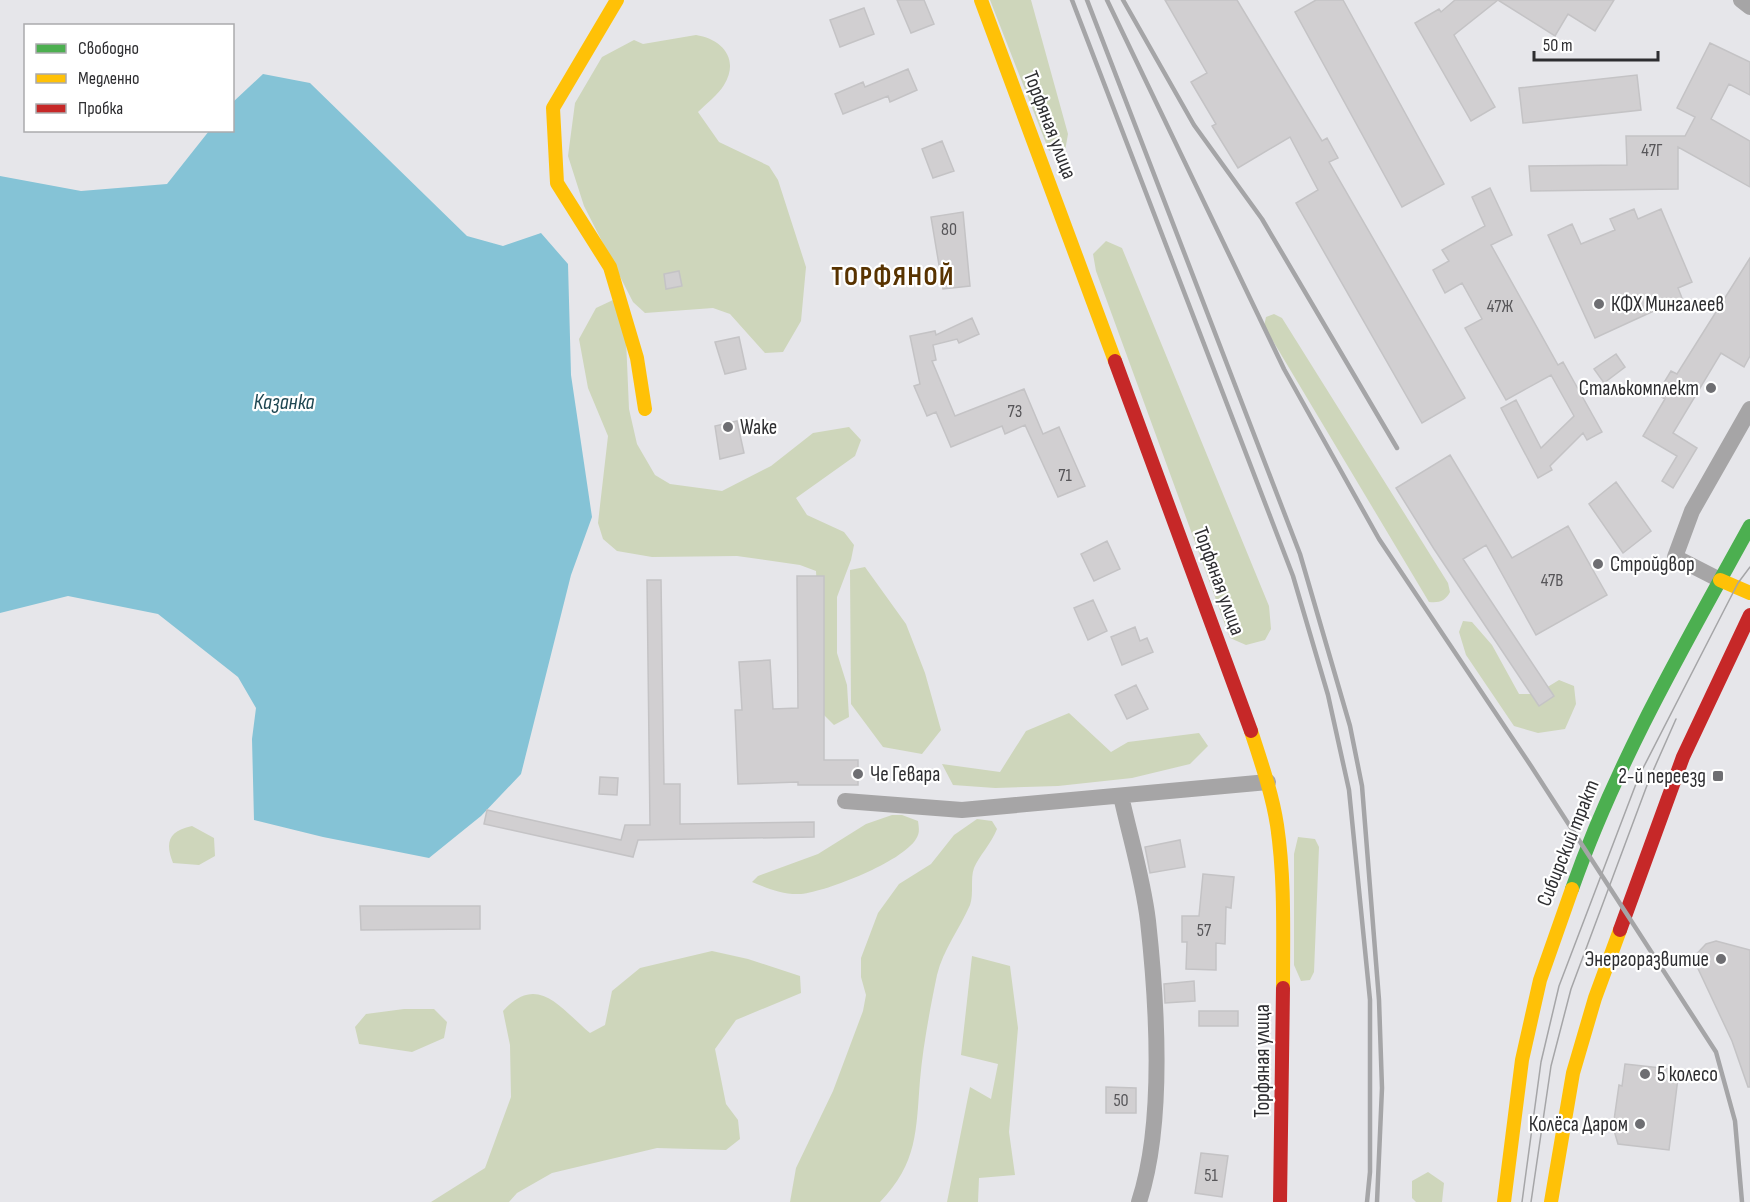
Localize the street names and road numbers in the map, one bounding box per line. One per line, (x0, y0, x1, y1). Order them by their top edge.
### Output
street label: Торфяная улица (1018, 68, 1082, 182)
street label: Торфяная улица (1188, 523, 1250, 639)
street label: Сибирский тракт (1531, 776, 1605, 910)
street label: Торфяная улица (1250, 1004, 1275, 1118)

